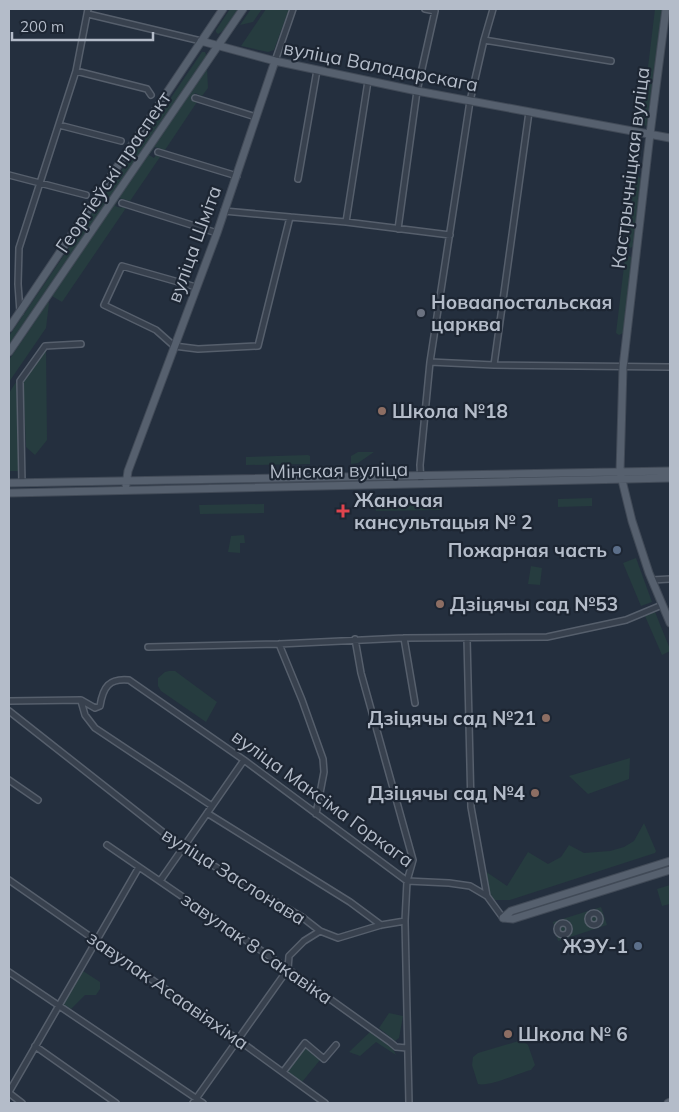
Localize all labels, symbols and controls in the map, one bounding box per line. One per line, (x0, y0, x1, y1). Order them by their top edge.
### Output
scale bar (12, 10, 154, 42)
text: 200 m (20, 17, 64, 36)
street label: вуліца Валадарскага (282, 35, 480, 97)
street label: Кастрычніцкая вуліца (606, 66, 654, 270)
street label: Георгіеўскі праспект (50, 86, 176, 257)
street label: вуліца Шміта (162, 182, 226, 306)
place label: Новаапостальская царква (431, 290, 612, 336)
marker: Новаапостальская царква (415, 307, 427, 319)
place label: Школа №18 (392, 399, 508, 423)
marker: Школа №18 (376, 405, 388, 417)
street label: Мінская вуліца (270, 457, 408, 483)
place label: Жаночая кансультацыя № 2 (354, 488, 532, 534)
marker: Жаночая кансультацыя № 2 (336, 504, 350, 518)
place label: Пожарная часть (448, 538, 607, 562)
marker: Пожарная часть (611, 544, 623, 556)
place label: Дзіцячы сад №53 (450, 592, 618, 616)
marker: Дзіцячы сад №53 (434, 598, 446, 610)
place label: Дзіцячы сад №21 (368, 706, 536, 730)
marker: Дзіцячы сад №21 (540, 712, 552, 724)
street label: вуліца Максіма Горкага (227, 724, 419, 872)
place label: Дзіцячы сад №4 (368, 781, 526, 805)
marker: Дзіцячы сад №4 (529, 787, 541, 799)
street label: вуліца Заслонава (158, 822, 310, 930)
street label: завулак 8 Сакавіка (177, 887, 337, 1009)
street label: завулак Асаавіяхіма (83, 925, 253, 1055)
place label: ЖЭУ-1 (563, 934, 628, 958)
marker: ЖЭУ-1 (632, 940, 644, 952)
place label: Школа № 6 (518, 1022, 628, 1046)
marker: Школа № 6 (502, 1028, 514, 1040)

